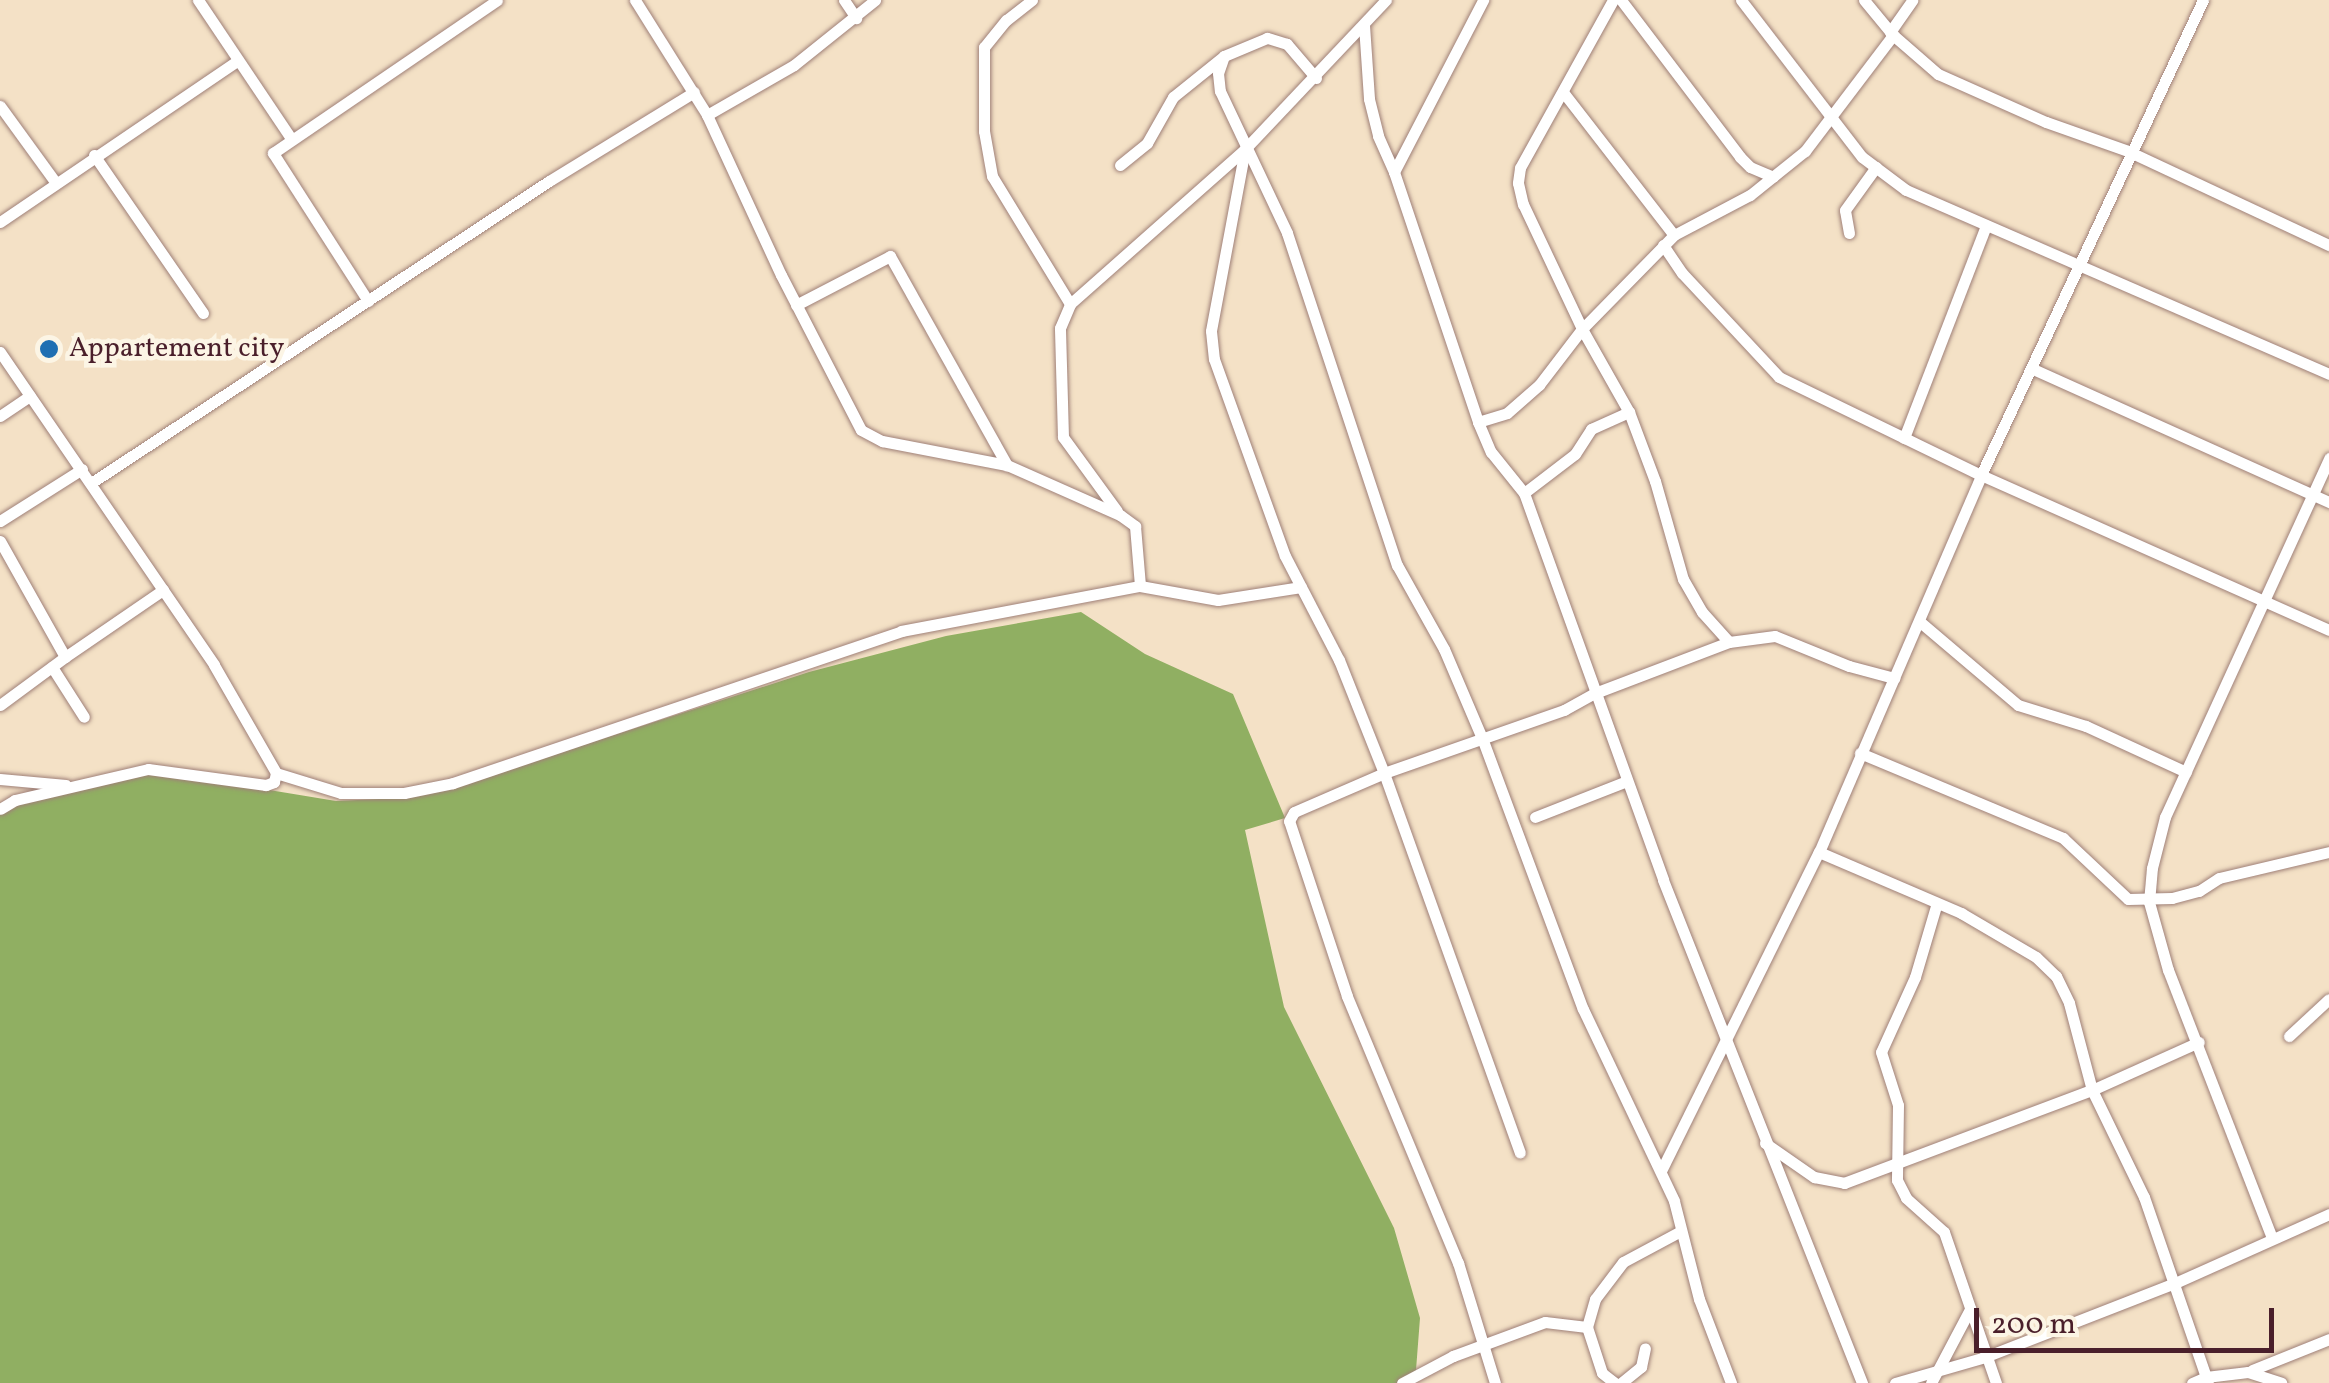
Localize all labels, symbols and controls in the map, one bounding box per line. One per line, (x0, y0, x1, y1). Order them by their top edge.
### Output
place label: Appartement city (69, 332, 284, 366)
marker: Appartement city (38, 338, 60, 360)
scale bar (1979, 1288, 2279, 1350)
text: 200 m (1991, 1304, 2076, 1346)

